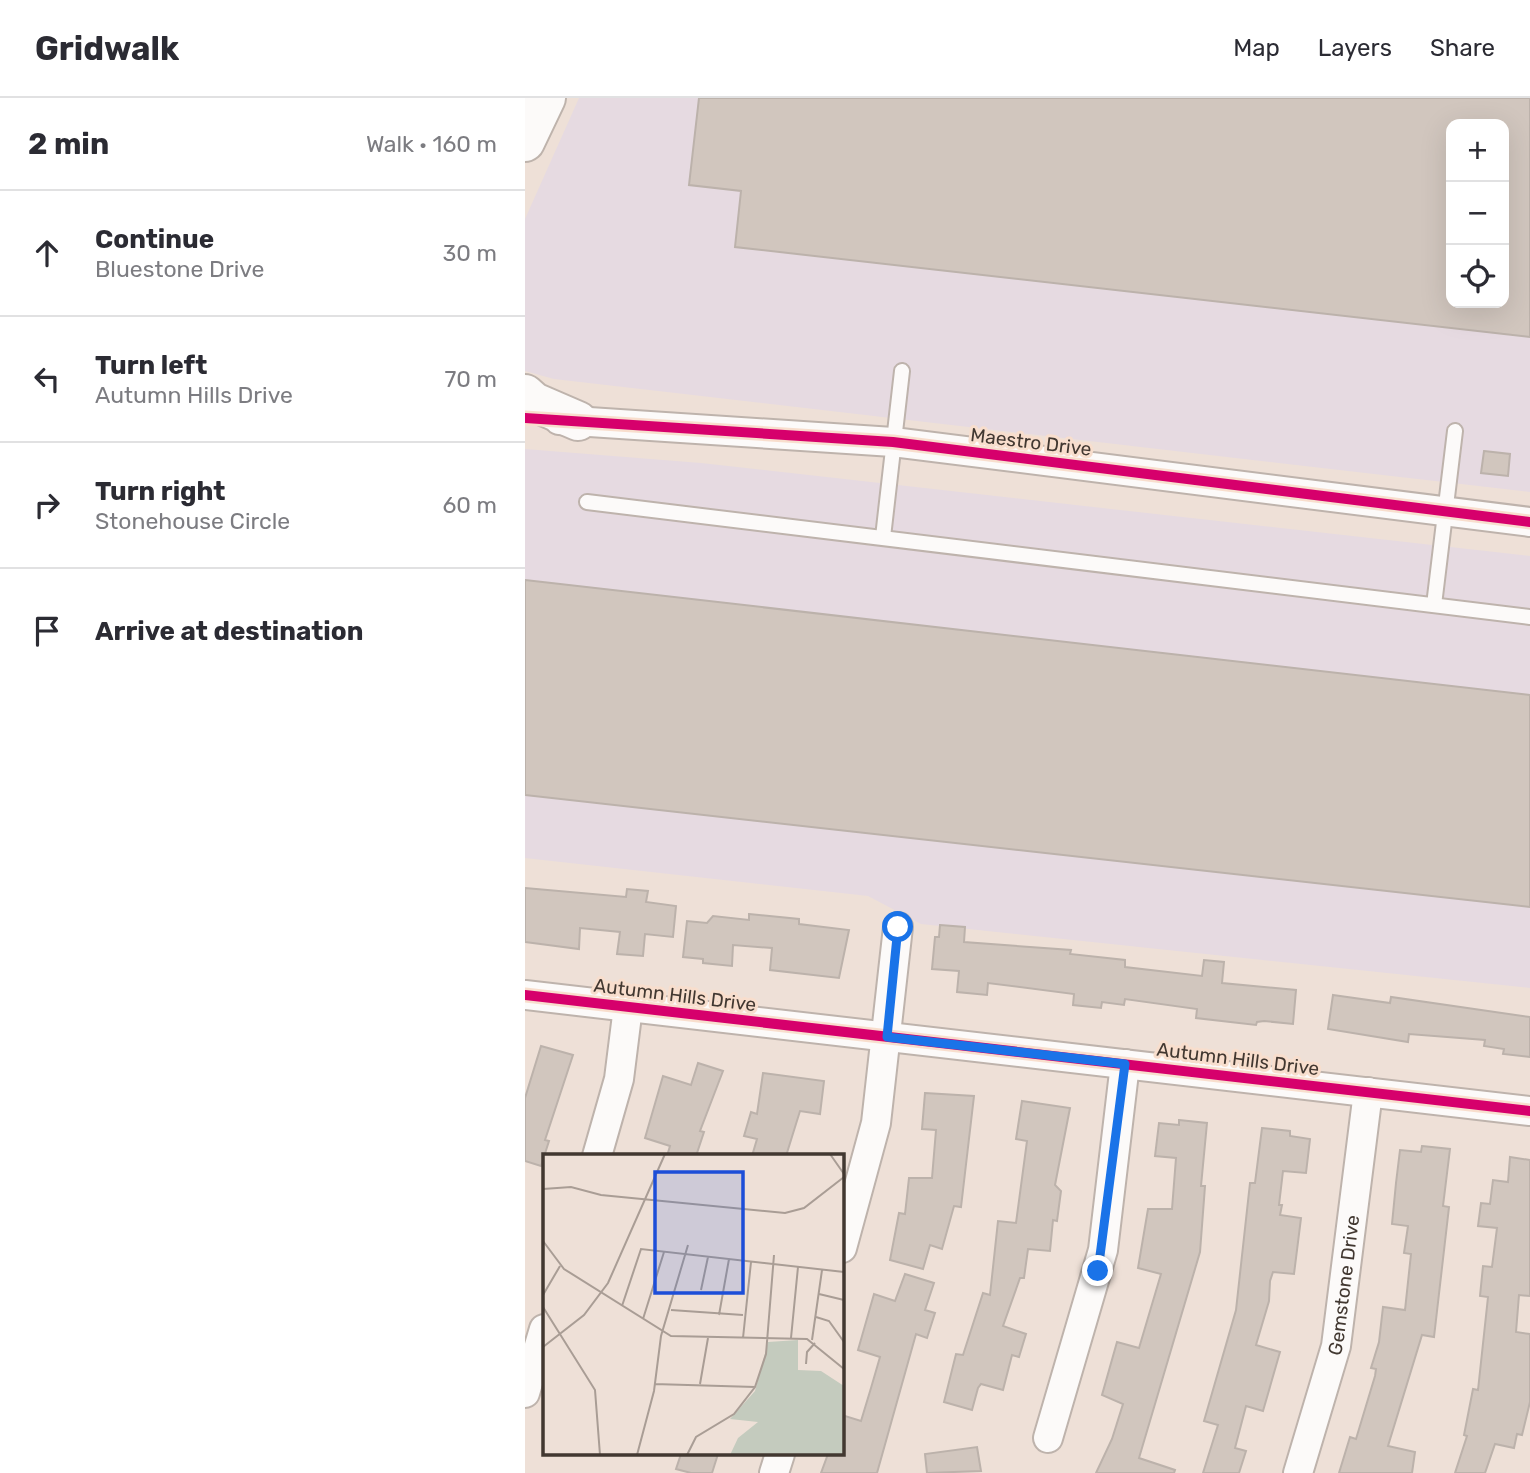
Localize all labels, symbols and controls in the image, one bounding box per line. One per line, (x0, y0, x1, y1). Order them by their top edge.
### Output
text: Gridwalk (35, 29, 179, 68)
text: Map (1233, 34, 1280, 62)
text: Layers (1318, 34, 1392, 62)
text: Share (1430, 34, 1495, 62)
map controls (1446, 119, 1509, 308)
button: + (1446, 119, 1509, 182)
text: 2 min (28, 126, 109, 162)
text: Walk · 160 m (366, 130, 497, 158)
button: − (1446, 182, 1509, 245)
text: Continue (95, 224, 214, 255)
icon: ahead (28, 234, 66, 272)
text: 30 m (442, 239, 497, 267)
button: locate (1446, 245, 1509, 308)
text: Bluestone Drive (95, 255, 264, 283)
text: Turn left (95, 350, 207, 381)
icon: left (28, 360, 66, 398)
text: 70 m (445, 365, 497, 393)
text: Autumn Hills Drive (95, 381, 293, 409)
street label: Maestro Drive (969, 423, 1093, 461)
text: Turn right (95, 476, 225, 507)
icon: right (28, 486, 66, 524)
text: 60 m (442, 491, 497, 519)
text: Stonehouse Circle (95, 507, 290, 535)
icon: arrive (28, 612, 66, 650)
text: Arrive at destination (95, 616, 363, 647)
route start (882, 911, 913, 942)
street label: Autumn Hills Drive (592, 974, 758, 1016)
street label: Autumn Hills Drive (1155, 1038, 1321, 1080)
inset map (543, 1154, 843, 1456)
street label: Gemstone Drive (1322, 1214, 1364, 1358)
route end (1082, 1255, 1113, 1286)

